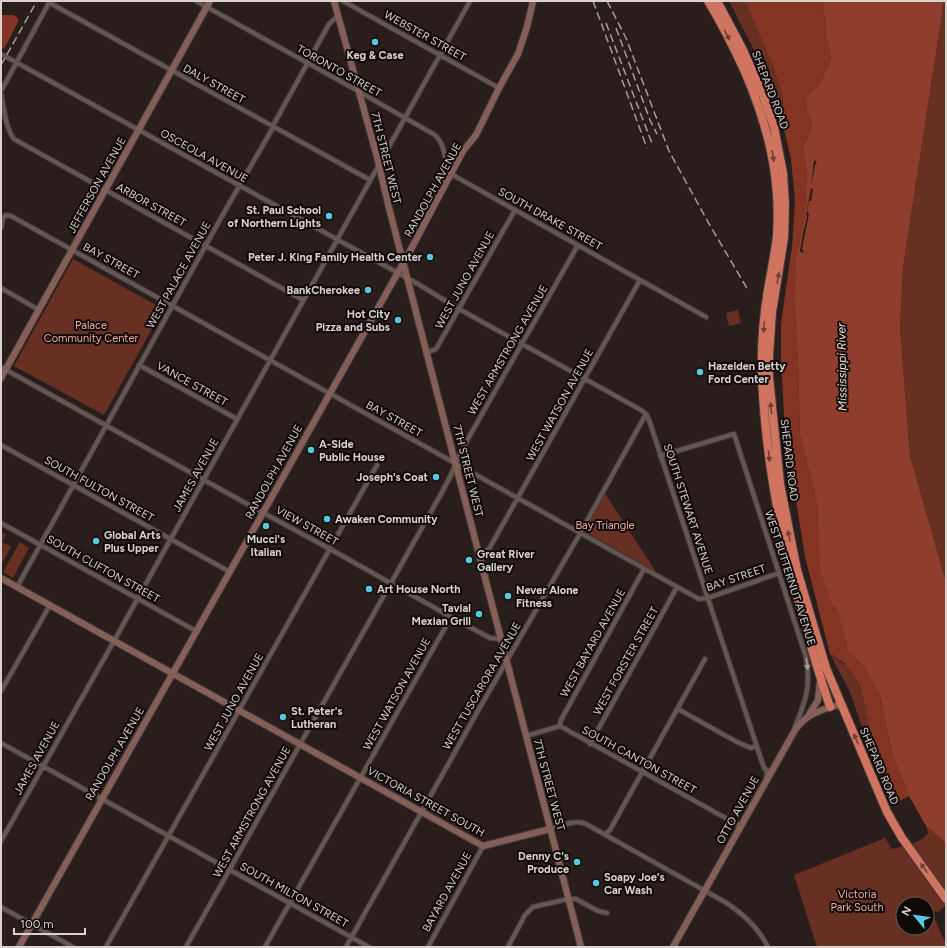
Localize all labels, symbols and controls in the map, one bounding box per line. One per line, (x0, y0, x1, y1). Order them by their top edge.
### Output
street label: WEBSTER STREET (382, 8, 468, 64)
one-way arrow (724, 29, 730, 41)
marker: Keg & Case (370, 37, 380, 47)
street label: TORONTO STREET (294, 42, 384, 100)
place label: Keg & Case (346, 49, 404, 62)
street label: SHEPARD ROAD (749, 49, 791, 131)
street label: DALY STREET (181, 62, 247, 106)
street label: 7TH STREET WEST (368, 111, 404, 205)
street label: OSCEOLA AVENUE (158, 127, 250, 185)
street label: JEFFERSON AVENUE (65, 135, 129, 235)
street label: RANDOLPH AVENUE (402, 141, 464, 239)
one-way arrow (770, 150, 776, 162)
street label: ARBOR STREET (114, 180, 188, 230)
street label: SOUTH DRAKE STREET (496, 185, 604, 253)
place label: St. Paul School of Northern Lights (228, 204, 321, 230)
marker: St. Paul School of Northern Lights (324, 211, 334, 221)
street label: WEST PALACE AVENUE (144, 219, 214, 331)
street label: WEST JUNO AVENUE (433, 229, 497, 331)
street label: BAY STREET (81, 240, 141, 282)
place label: Peter J. King Family Health Center (248, 251, 423, 264)
marker: Peter J. King Family Health Center (425, 252, 435, 262)
one-way arrow (775, 272, 781, 284)
street label: WEST ARMSTRONG AVENUE (465, 283, 551, 417)
place label: BankCherokee (287, 284, 360, 297)
marker: BankCherokee (363, 285, 373, 295)
place label: Hot City Pizza and Subs (316, 308, 391, 334)
marker: Hot City Pizza and Subs (393, 315, 403, 325)
park label: Palace Community Center (44, 319, 139, 345)
one-way arrow (760, 321, 767, 333)
water label: Mississippi River (834, 322, 850, 411)
street label: WEST WATSON AVENUE (524, 346, 596, 464)
street label: VANCE STREET (154, 359, 230, 409)
place label: Hazelden Betty Ford Center (708, 360, 786, 386)
marker: Hazelden Betty Ford Center (695, 367, 705, 377)
street label: BAY STREET (364, 398, 424, 440)
one-way arrow (768, 402, 775, 414)
street label: SHEPARD ROAD (777, 418, 801, 502)
street label: RANDOLPH AVENUE (243, 423, 305, 521)
street label: 7TH STREET WEST (450, 424, 486, 518)
street label: JAMES AVENUE (170, 436, 222, 514)
place label: A-Side Public House (319, 438, 385, 464)
street label: SOUTH STEWART AVENUE (661, 442, 715, 576)
marker: A-Side Public House (306, 445, 316, 455)
one-way arrow (766, 450, 772, 462)
street label: SOUTH FULTON STREET (42, 453, 156, 525)
place label: Joseph's Coat (356, 471, 429, 484)
marker: Joseph's Coat (431, 472, 441, 482)
street label: VIEW STREET (274, 504, 340, 548)
street label: WEST BUTTERNUT AVENUE (762, 509, 818, 647)
place label: Awaken Community (335, 513, 438, 526)
marker: Awaken Community (322, 514, 332, 524)
park label: Bay Triangle (575, 519, 635, 532)
marker: Mucci's Italian (261, 521, 271, 531)
place label: Global Arts Plus Upper (104, 529, 161, 555)
one-way arrow (786, 530, 792, 543)
street label: SOUTH CLIFTON STREET (44, 532, 162, 606)
place label: Mucci's Italian (247, 533, 285, 559)
marker: Global Arts Plus Upper (91, 536, 101, 546)
place label: Great River Gallery (477, 548, 535, 574)
marker: Great River Gallery (464, 555, 474, 565)
street label: BAY STREET (704, 562, 768, 594)
place label: Art House North (377, 583, 461, 596)
marker: Art House North (364, 584, 374, 594)
place label: Never Alone Fitness (516, 584, 578, 610)
street label: WEST BAYARD AVENUE (558, 587, 628, 699)
marker: Never Alone Fitness (503, 591, 513, 601)
place label: Tavial Mexian Grill (412, 602, 471, 628)
street label: WEST FORSTER STREET (591, 605, 661, 717)
marker: Tavial Mexian Grill (474, 609, 484, 619)
street label: WEST TUSCARORA AVENUE (440, 620, 524, 752)
street label: WEST WATSON AVENUE (361, 635, 433, 753)
street label: WEST JUNO AVENUE (202, 651, 266, 753)
one-way arrow (804, 658, 810, 670)
street label: RANDOLPH AVENUE (83, 705, 147, 803)
place label: St. Peter's Lutheran (291, 705, 342, 731)
marker: St. Peter's Lutheran (278, 712, 288, 722)
street label: JAMES AVENUE (11, 719, 63, 797)
street label: SOUTH CANTON STREET (580, 723, 698, 797)
street label: SHEPARD ROAD (857, 725, 901, 807)
one-way arrow (853, 734, 859, 745)
street label: 7TH STREET WEST (531, 738, 567, 832)
street label: WEST ARMSTRONG AVENUE (210, 744, 294, 880)
street label: VICTORIA STREET SOUTH (365, 764, 487, 840)
street label: OTTO AVENUE (714, 774, 762, 846)
street label: BAYARD AVENUE (420, 850, 474, 934)
place label: Denny C's Produce (518, 850, 569, 876)
marker: Denny C's Produce (572, 857, 582, 867)
street label: SOUTH MILTON STREET (238, 860, 350, 930)
one-way arrow (920, 863, 928, 874)
place label: Soapy Joe's Car Wash (604, 871, 665, 897)
marker: Soapy Joe's Car Wash (591, 878, 601, 888)
park label: Victoria Park South (830, 888, 884, 914)
north arrow (895, 896, 935, 936)
text: N (899, 905, 914, 918)
scale bar (14, 910, 85, 936)
text: 100 m (20, 917, 54, 931)

